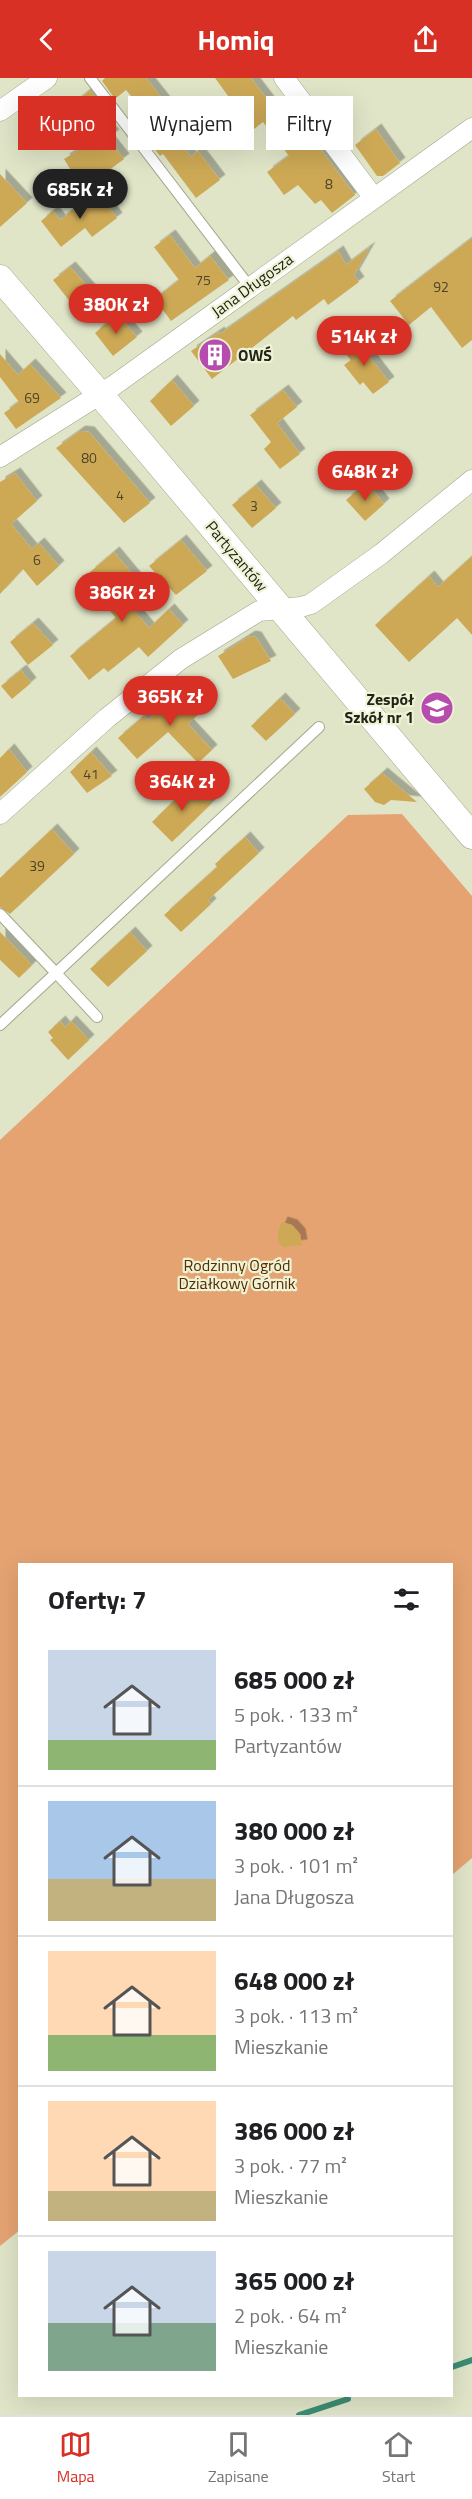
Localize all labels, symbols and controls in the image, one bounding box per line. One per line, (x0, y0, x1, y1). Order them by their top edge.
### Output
text: Homiq (198, 19, 274, 60)
icon: back (30, 23, 63, 56)
icon: share (409, 23, 442, 56)
chip: Kupno (18, 96, 116, 150)
chip: Wynajem (128, 96, 254, 150)
chip: Filtry (266, 96, 353, 150)
pin: 685K zł (25, 169, 135, 220)
text: 685K zł (47, 173, 113, 204)
house number: 8 (325, 173, 333, 194)
street label: Jana Długosza (206, 247, 298, 323)
house number: 75 (195, 269, 211, 290)
house number: 92 (433, 276, 449, 297)
pin: 380K zł (61, 284, 171, 335)
text: 380K zł (83, 288, 149, 319)
pin: 514K zł (309, 316, 419, 367)
text: 514K zł (331, 320, 397, 351)
building icon: OWŚ (197, 337, 233, 373)
place label: OWŚ (238, 343, 272, 367)
house number: 69 (24, 387, 40, 408)
house number: 80 (81, 447, 97, 468)
pin: 648K zł (310, 451, 420, 502)
text: 648K zł (332, 455, 398, 486)
house number: 4 (116, 484, 124, 505)
house number: 3 (250, 495, 258, 516)
street label: Partyzantów (200, 515, 274, 597)
house number: 6 (33, 549, 41, 570)
pin: 386K zł (67, 572, 177, 623)
text: 386K zł (89, 576, 155, 607)
pin: 365K zł (115, 676, 225, 727)
text: 365K zł (137, 680, 203, 711)
place label: Zespół Szkół nr 1 (345, 687, 415, 729)
school or university icon: Zespół Szkół nr 1 (419, 690, 455, 726)
pin: 364K zł (127, 761, 237, 812)
house number: 41 (83, 763, 99, 784)
text: 364K zł (149, 765, 215, 796)
house number: 39 (29, 855, 45, 876)
park label: Rodzinny Ogród Działkowy Górnik (179, 1253, 296, 1295)
text: Oferty: 7 (48, 1580, 146, 1619)
icon: filters (390, 1583, 423, 1616)
text: 685 000 zł (234, 1660, 355, 1699)
icon: home (96, 1674, 168, 1746)
text: 5 pok. · 133 m² (234, 1699, 358, 1730)
text: Partyzantów (234, 1730, 342, 1761)
text: 380 000 zł (234, 1811, 355, 1850)
icon: home (96, 1825, 168, 1897)
text: 3 pok. · 101 m² (234, 1850, 358, 1881)
text: Jana Długosza (234, 1881, 354, 1912)
text: 648 000 zł (234, 1961, 355, 2000)
icon: home (96, 1975, 168, 2047)
text: 3 pok. · 113 m² (234, 2000, 358, 2031)
text: Mieszkanie (234, 2031, 328, 2062)
text: 386 000 zł (234, 2111, 355, 2150)
icon: home (96, 2125, 168, 2197)
text: 3 pok. · 77 m² (234, 2150, 347, 2181)
text: Mieszkanie (234, 2181, 328, 2212)
text: 365 000 zł (234, 2261, 355, 2300)
icon: home (96, 2275, 168, 2347)
text: 2 pok. · 64 m² (234, 2300, 347, 2331)
text: Mieszkanie (234, 2331, 328, 2362)
tab: Mapa (57, 2428, 95, 2488)
tab: Zapisane (208, 2428, 269, 2488)
tab: Start (382, 2428, 415, 2488)

